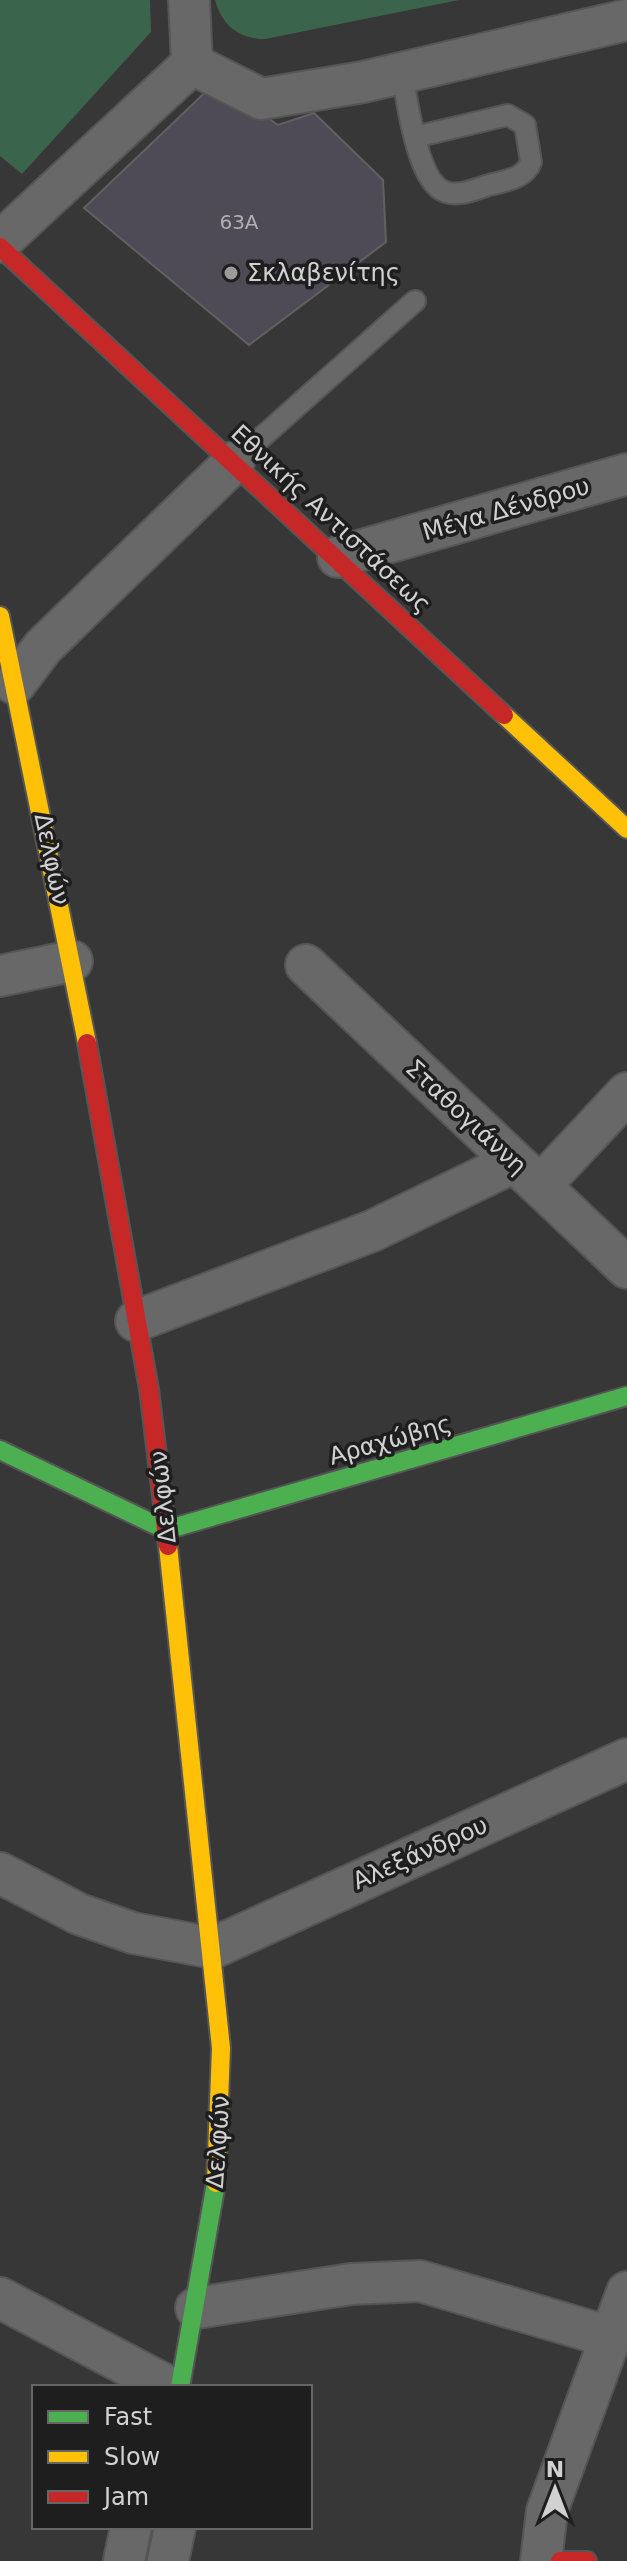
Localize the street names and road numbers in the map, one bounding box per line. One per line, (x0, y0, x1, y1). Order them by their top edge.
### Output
street label: Εθνικής Αντιστάσεως (225, 419, 437, 619)
street label: Μέγα Δένδρου (419, 472, 593, 546)
street label: Δελφών (29, 811, 75, 907)
street label: Σταθογιάννη (400, 1054, 532, 1180)
street label: Αραχώβης (326, 1409, 454, 1471)
street label: Δελφών (144, 1449, 182, 1545)
street label: Αλεξάνδρου (348, 1811, 492, 1895)
street label: Δελφών (201, 2095, 235, 2189)

